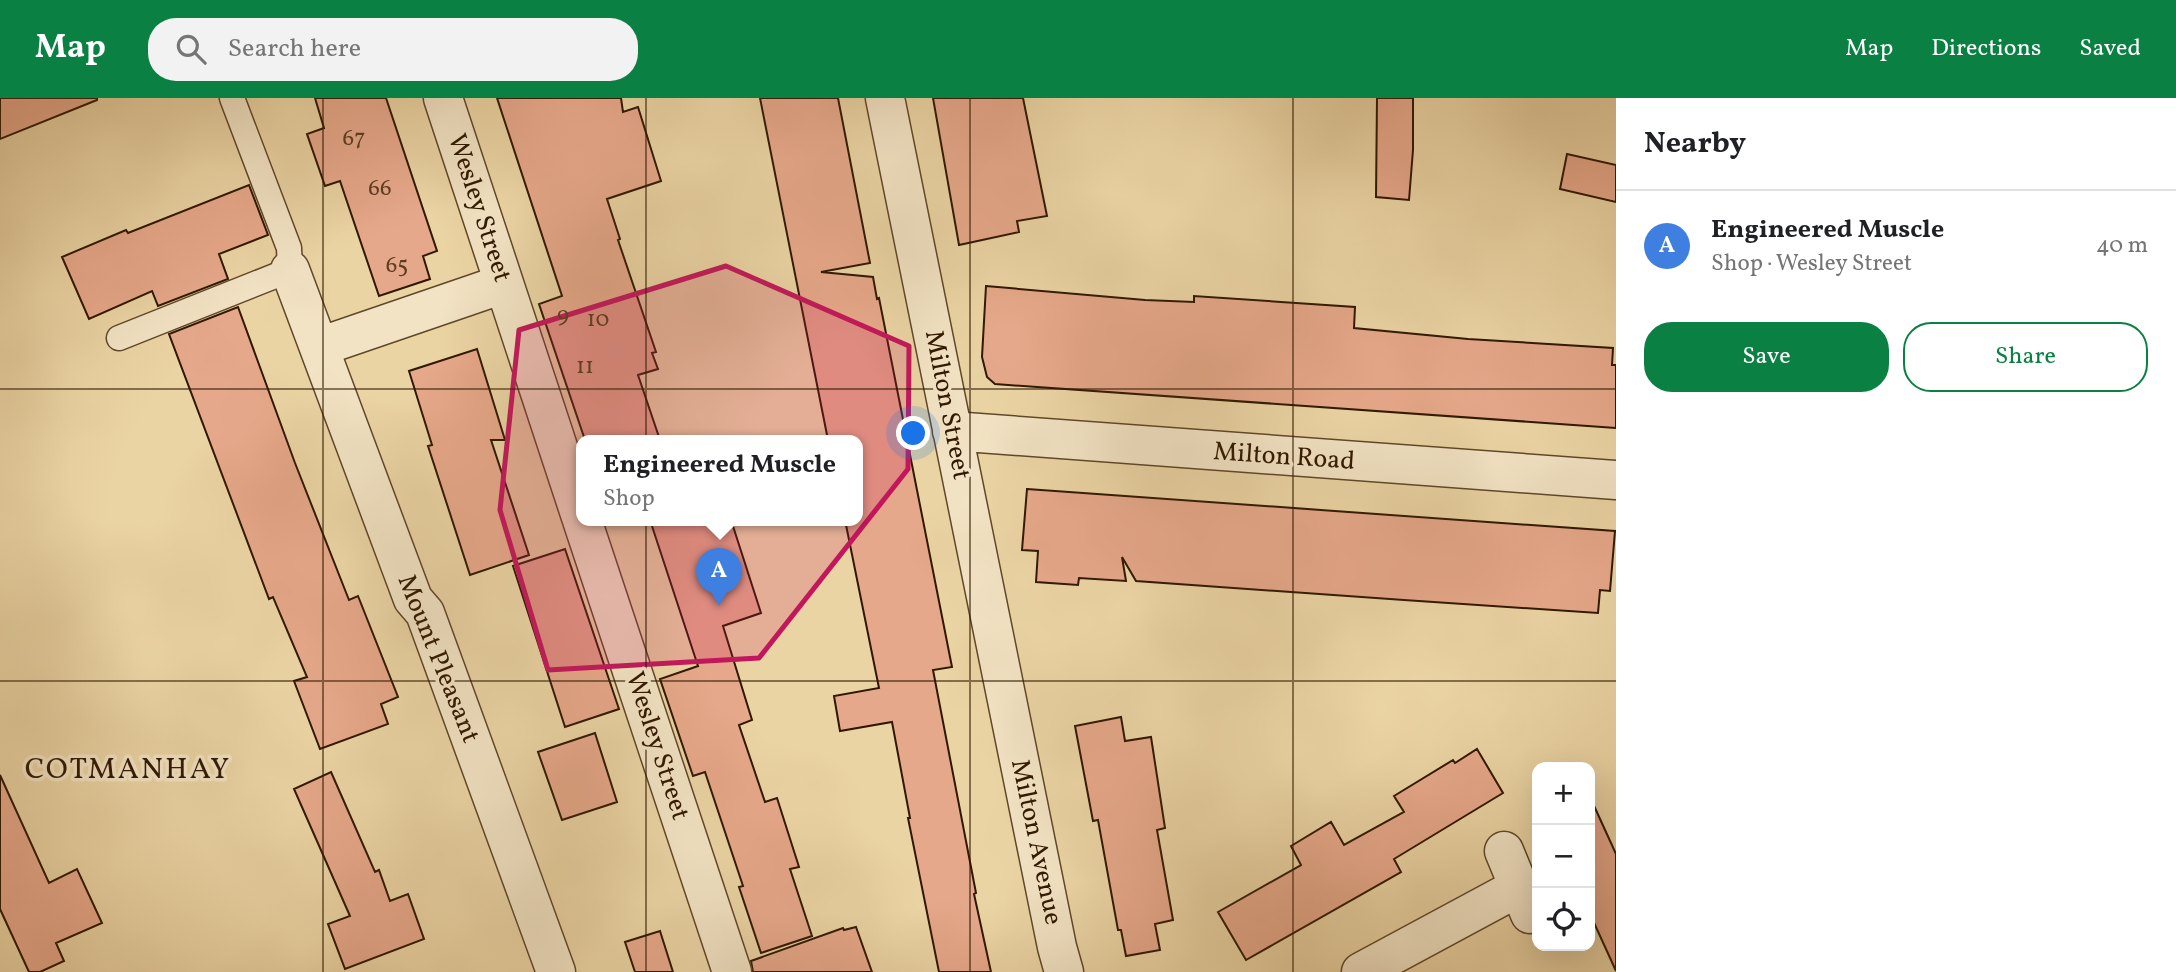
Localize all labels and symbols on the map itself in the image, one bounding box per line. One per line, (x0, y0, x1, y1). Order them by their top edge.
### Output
house number: 67 (343, 123, 365, 155)
street label: Wesley Street (438, 129, 520, 287)
house number: 66 (368, 173, 392, 205)
house number: 65 (386, 250, 408, 282)
house number: 9 (557, 300, 569, 332)
house number: 10 (587, 304, 609, 336)
street label: Milton Street (915, 327, 979, 483)
house number: 11 (576, 351, 594, 383)
your location (896, 416, 930, 450)
street label: Milton Road (1212, 434, 1356, 480)
pin: A (696, 548, 742, 606)
street label: Mount Pleasant (388, 569, 488, 749)
street label: Wesley Street (616, 667, 698, 825)
district label: COTMANHAY (25, 749, 231, 791)
street label: Milton Avenue (1001, 756, 1071, 928)

